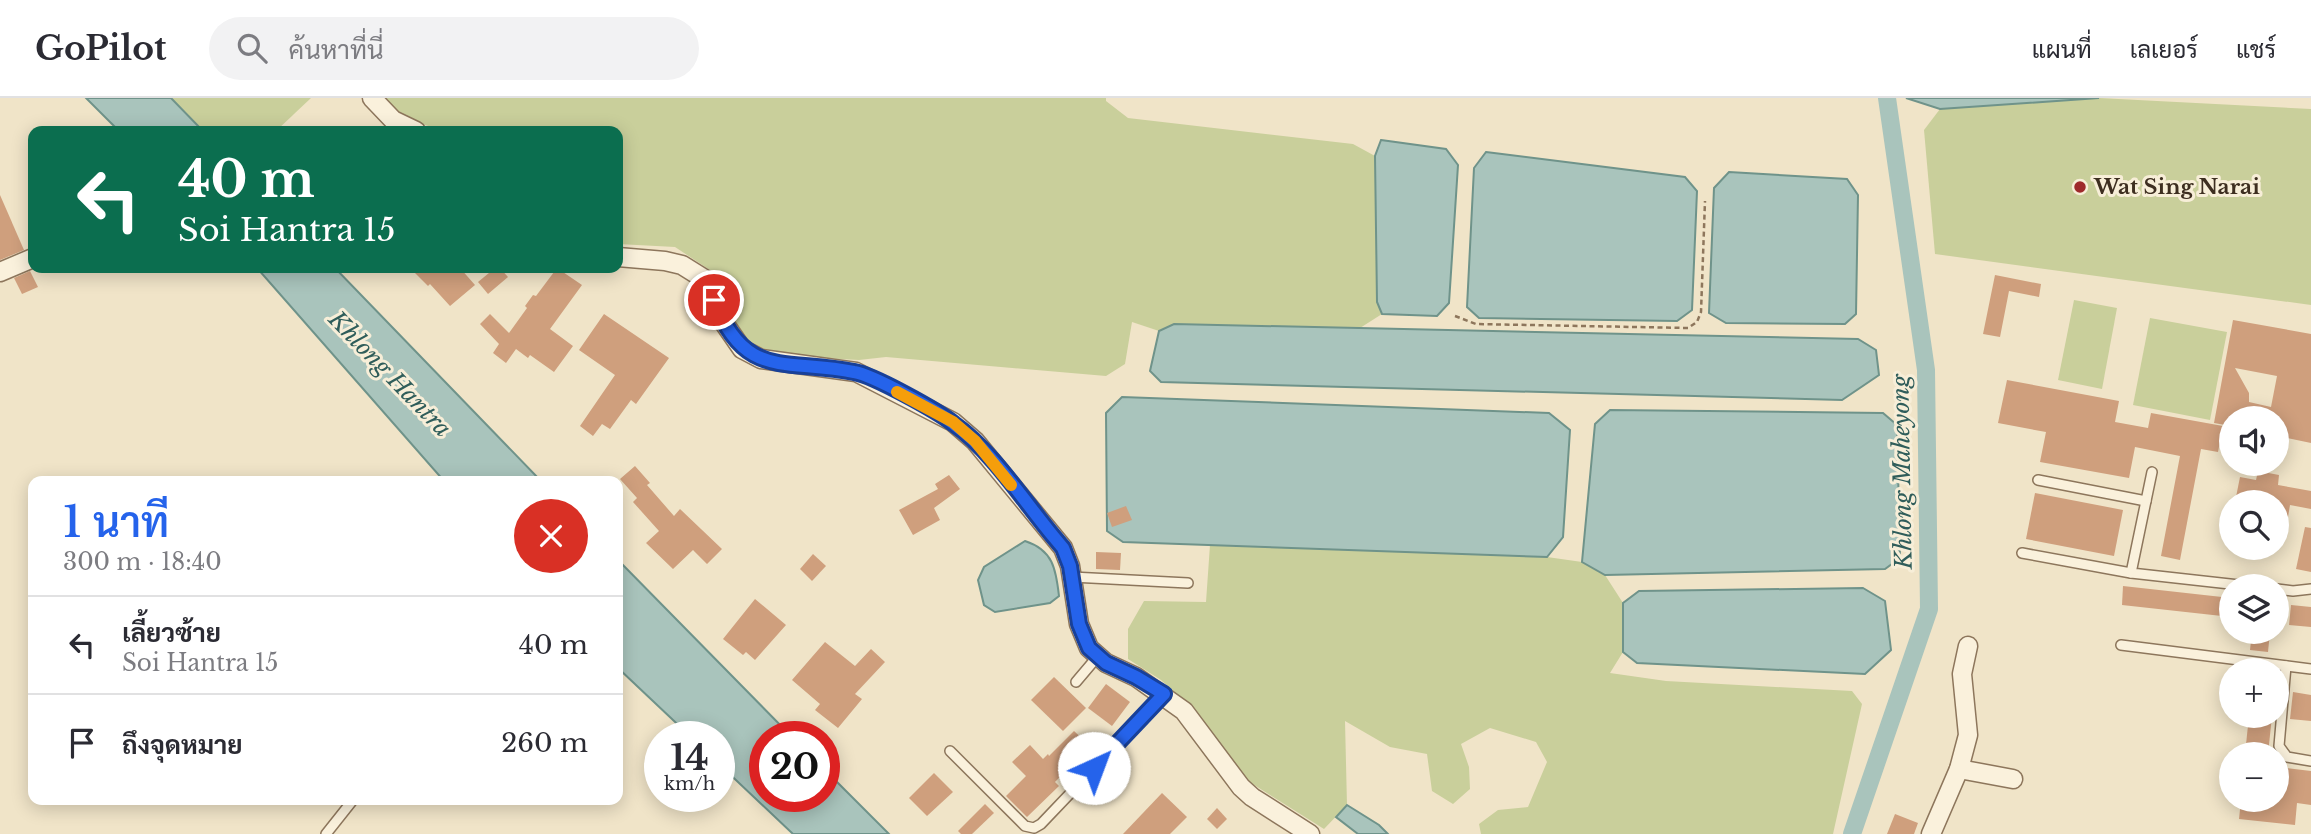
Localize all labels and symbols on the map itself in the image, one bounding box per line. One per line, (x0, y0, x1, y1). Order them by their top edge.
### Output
place label: Wat Sing Narai (2093, 174, 2260, 200)
marker: Wat Sing Narai (2072, 179, 2088, 195)
pin (684, 270, 744, 330)
water label: Khlong Hantra (322, 305, 457, 443)
water label: Khlong Maheyong (1886, 373, 1918, 571)
speed limit sign: 20 (749, 721, 840, 812)
position arrow (1057, 731, 1131, 805)

